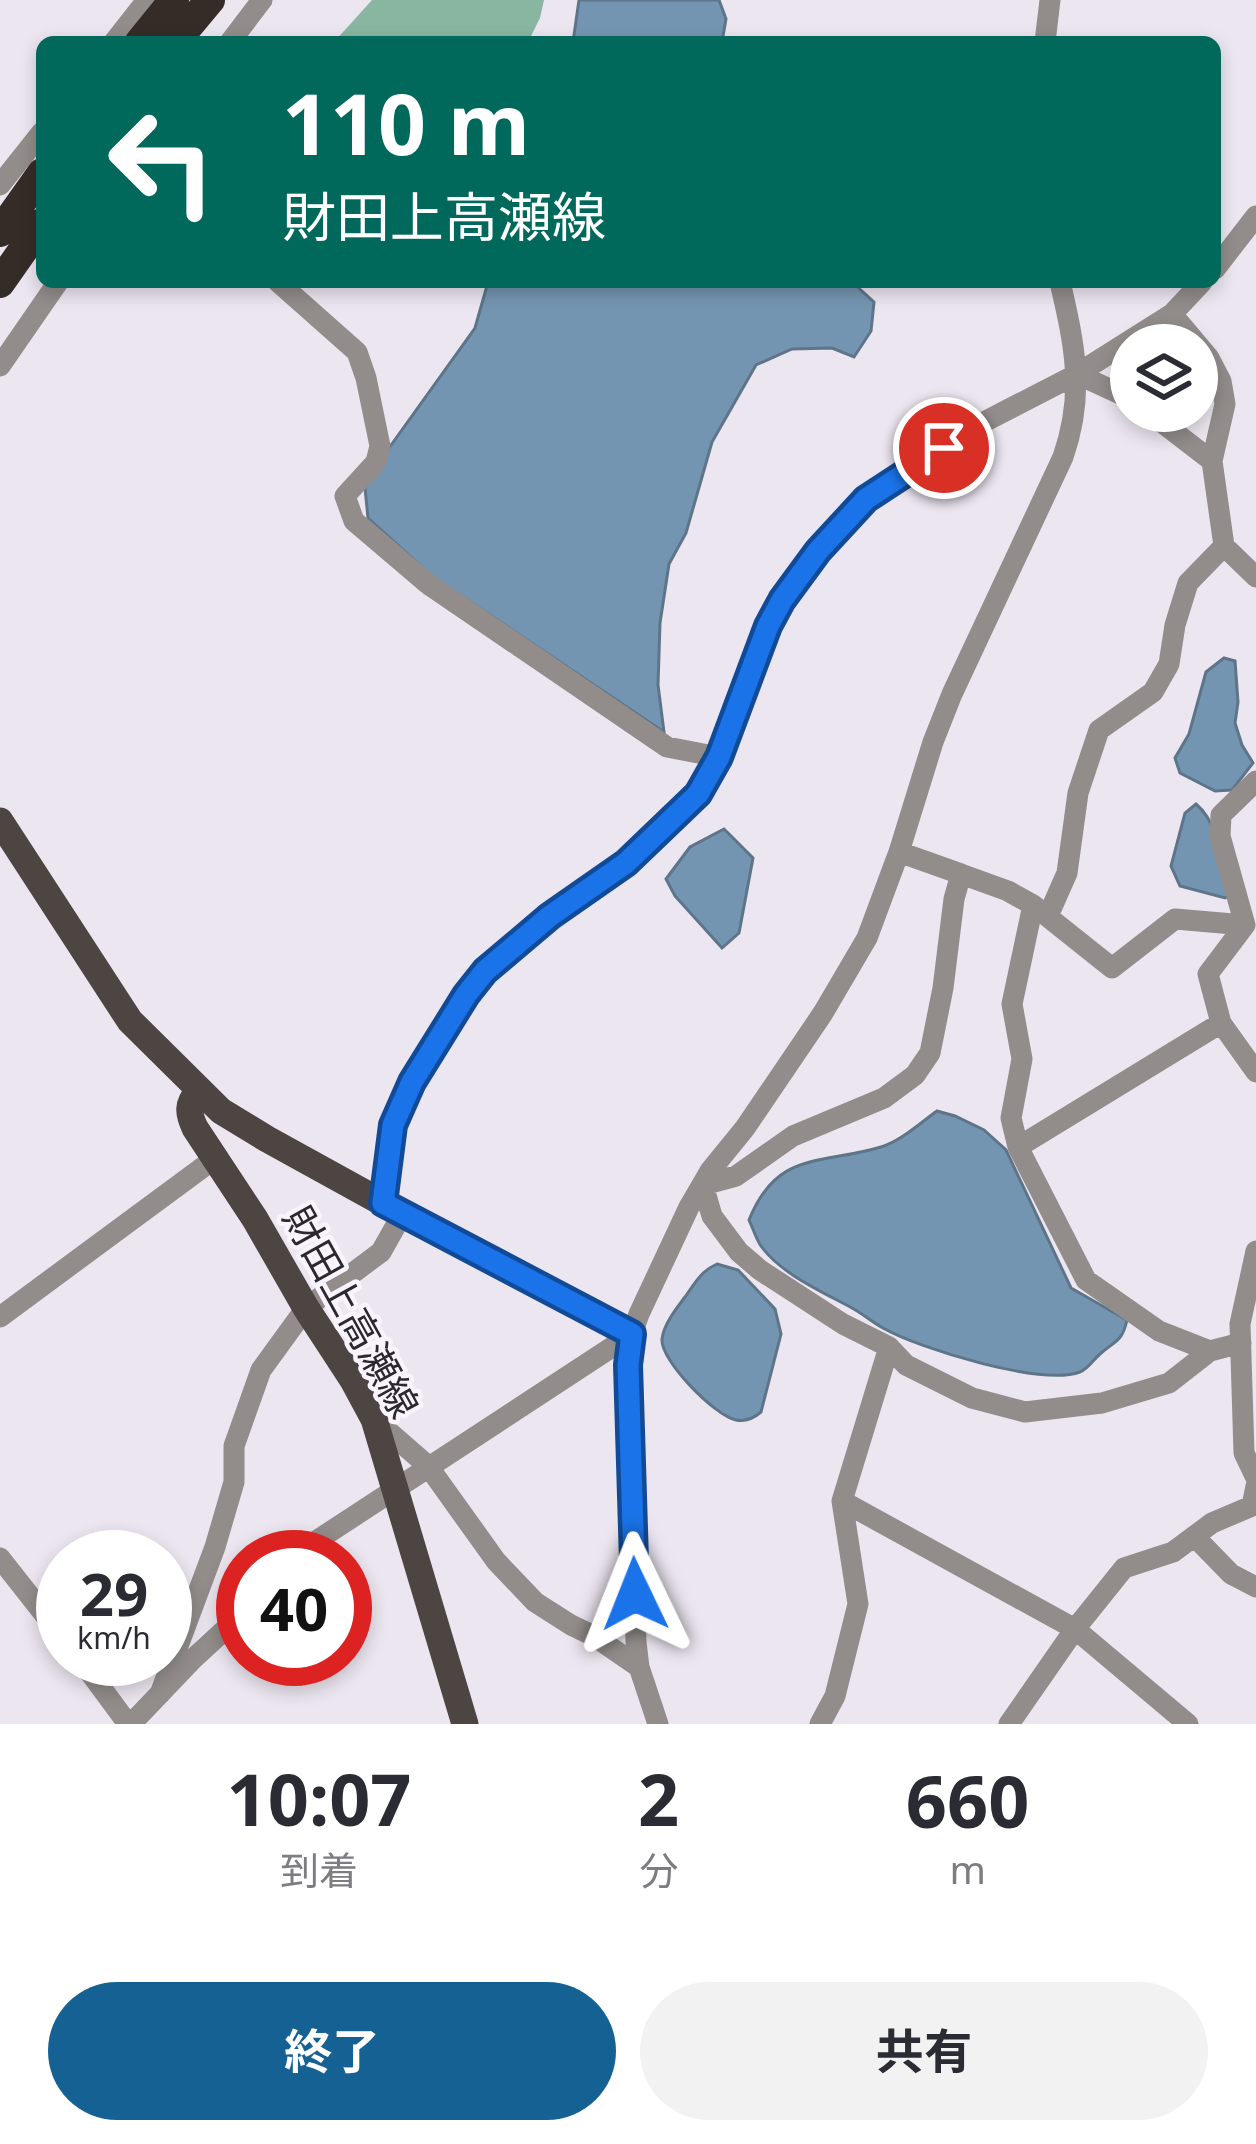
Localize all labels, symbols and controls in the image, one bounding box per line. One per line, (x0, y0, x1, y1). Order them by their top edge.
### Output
text: 110 m (282, 65, 530, 180)
icon: left (84, 84, 240, 240)
text: 財田上高瀬線 (282, 179, 606, 253)
map controls (1110, 324, 1218, 432)
button: layers (1110, 324, 1218, 432)
pin (893, 397, 995, 499)
icon: arrive (911, 415, 977, 481)
street label: 財田上高瀬線 (272, 1196, 432, 1426)
speed limit sign: 40 (216, 1530, 372, 1686)
position arrow (572, 1531, 698, 1657)
text: 29 (80, 1552, 148, 1634)
text: km/h (77, 1617, 151, 1658)
text: 10:07 (227, 1749, 412, 1847)
text: 2 (638, 1749, 679, 1847)
text: 660 (906, 1751, 1029, 1849)
text: m (949, 1842, 986, 1895)
text: 到着 (280, 1843, 358, 1896)
text: 分 (639, 1843, 678, 1896)
button: 終了 (48, 1982, 616, 2120)
button: 共有 (640, 1982, 1208, 2120)

